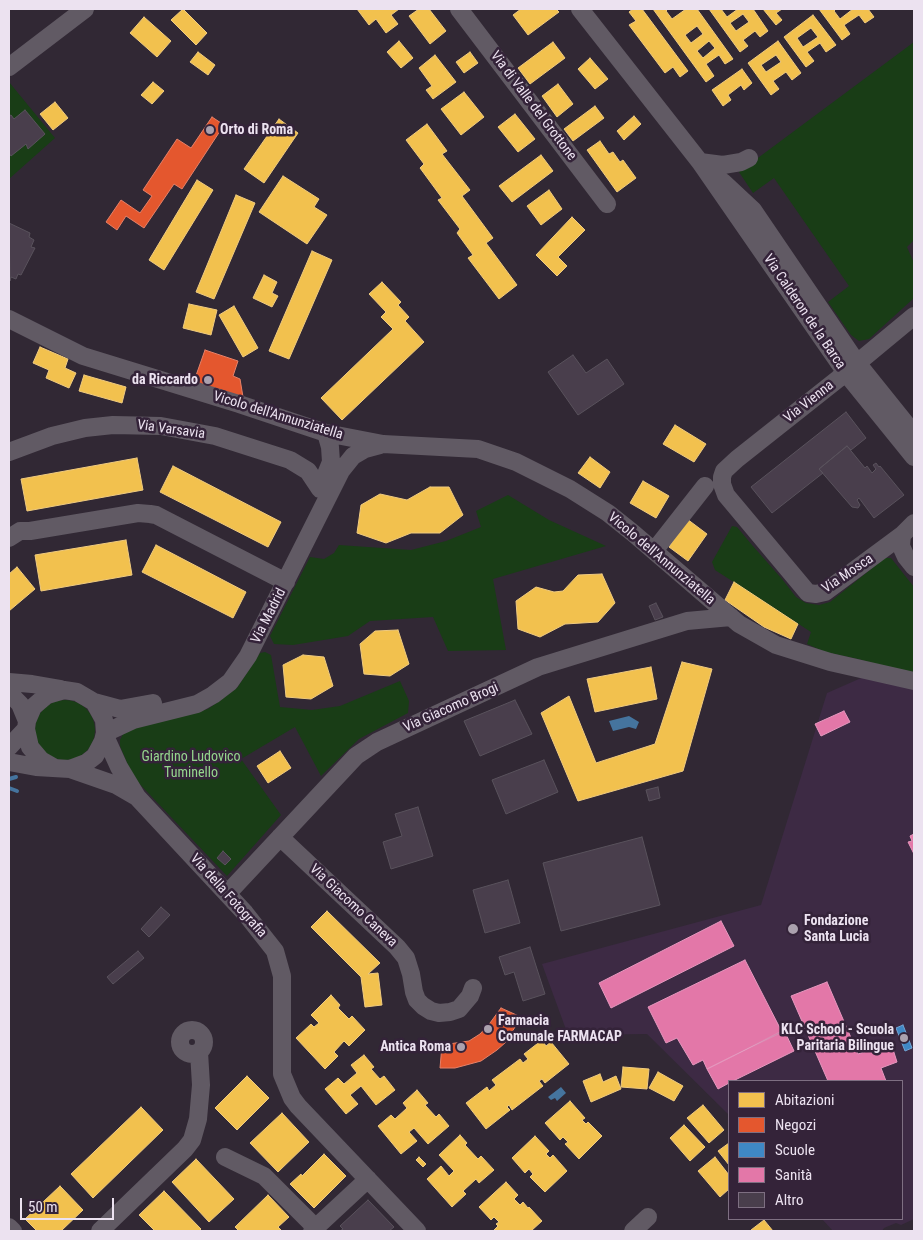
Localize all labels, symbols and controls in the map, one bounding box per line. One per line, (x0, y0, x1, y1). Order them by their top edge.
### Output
street label: Via di Valle del Grottone (486, 48, 580, 164)
place label: Orto di Roma (220, 122, 293, 138)
marker: Orto di Roma (204, 124, 216, 136)
street label: Via Calderon de la Barca (759, 251, 849, 373)
place label: da Riccardo (132, 372, 198, 388)
marker: da Riccardo (202, 374, 214, 386)
street label: Via Vienna (781, 377, 837, 427)
street label: Vicolo dell'Annunziatella (211, 388, 345, 444)
street label: Via Varsavia (136, 417, 206, 443)
street label: Vicolo dell'Annunziatella (604, 509, 718, 609)
street label: Via Mosca (819, 551, 877, 597)
street label: Via Madrid (248, 586, 290, 646)
street label: Via Giacomo Brogi (401, 680, 501, 736)
park label: Giardino Ludovico Tuminello (141, 749, 241, 782)
street label: Via della Fotografia (186, 851, 270, 941)
street label: Via Giacomo Caneva (306, 861, 400, 951)
place label: Fondazione Santa Lucia (804, 913, 869, 946)
marker: Fondazione Santa Lucia (786, 922, 800, 936)
place label: Farmacia Comunale FARMACAP (498, 1013, 622, 1046)
place label: KLC School - Scuola Paritaria Bilingue (781, 1022, 894, 1054)
marker: Farmacia Comunale FARMACAP (482, 1023, 494, 1035)
marker: KLC School - Scuola Paritaria Bilingue (898, 1032, 910, 1044)
place label: Antica Roma (380, 1039, 451, 1055)
marker: Antica Roma (455, 1041, 467, 1053)
legend (728, 1080, 903, 1220)
text: Abitazioni (775, 1091, 834, 1109)
text: Negozi (775, 1116, 816, 1134)
text: Scuole (775, 1141, 815, 1159)
text: Sanità (775, 1166, 812, 1184)
scale bar (22, 1188, 116, 1220)
text: Altro (775, 1191, 803, 1209)
text: 50 m (28, 1198, 58, 1216)

